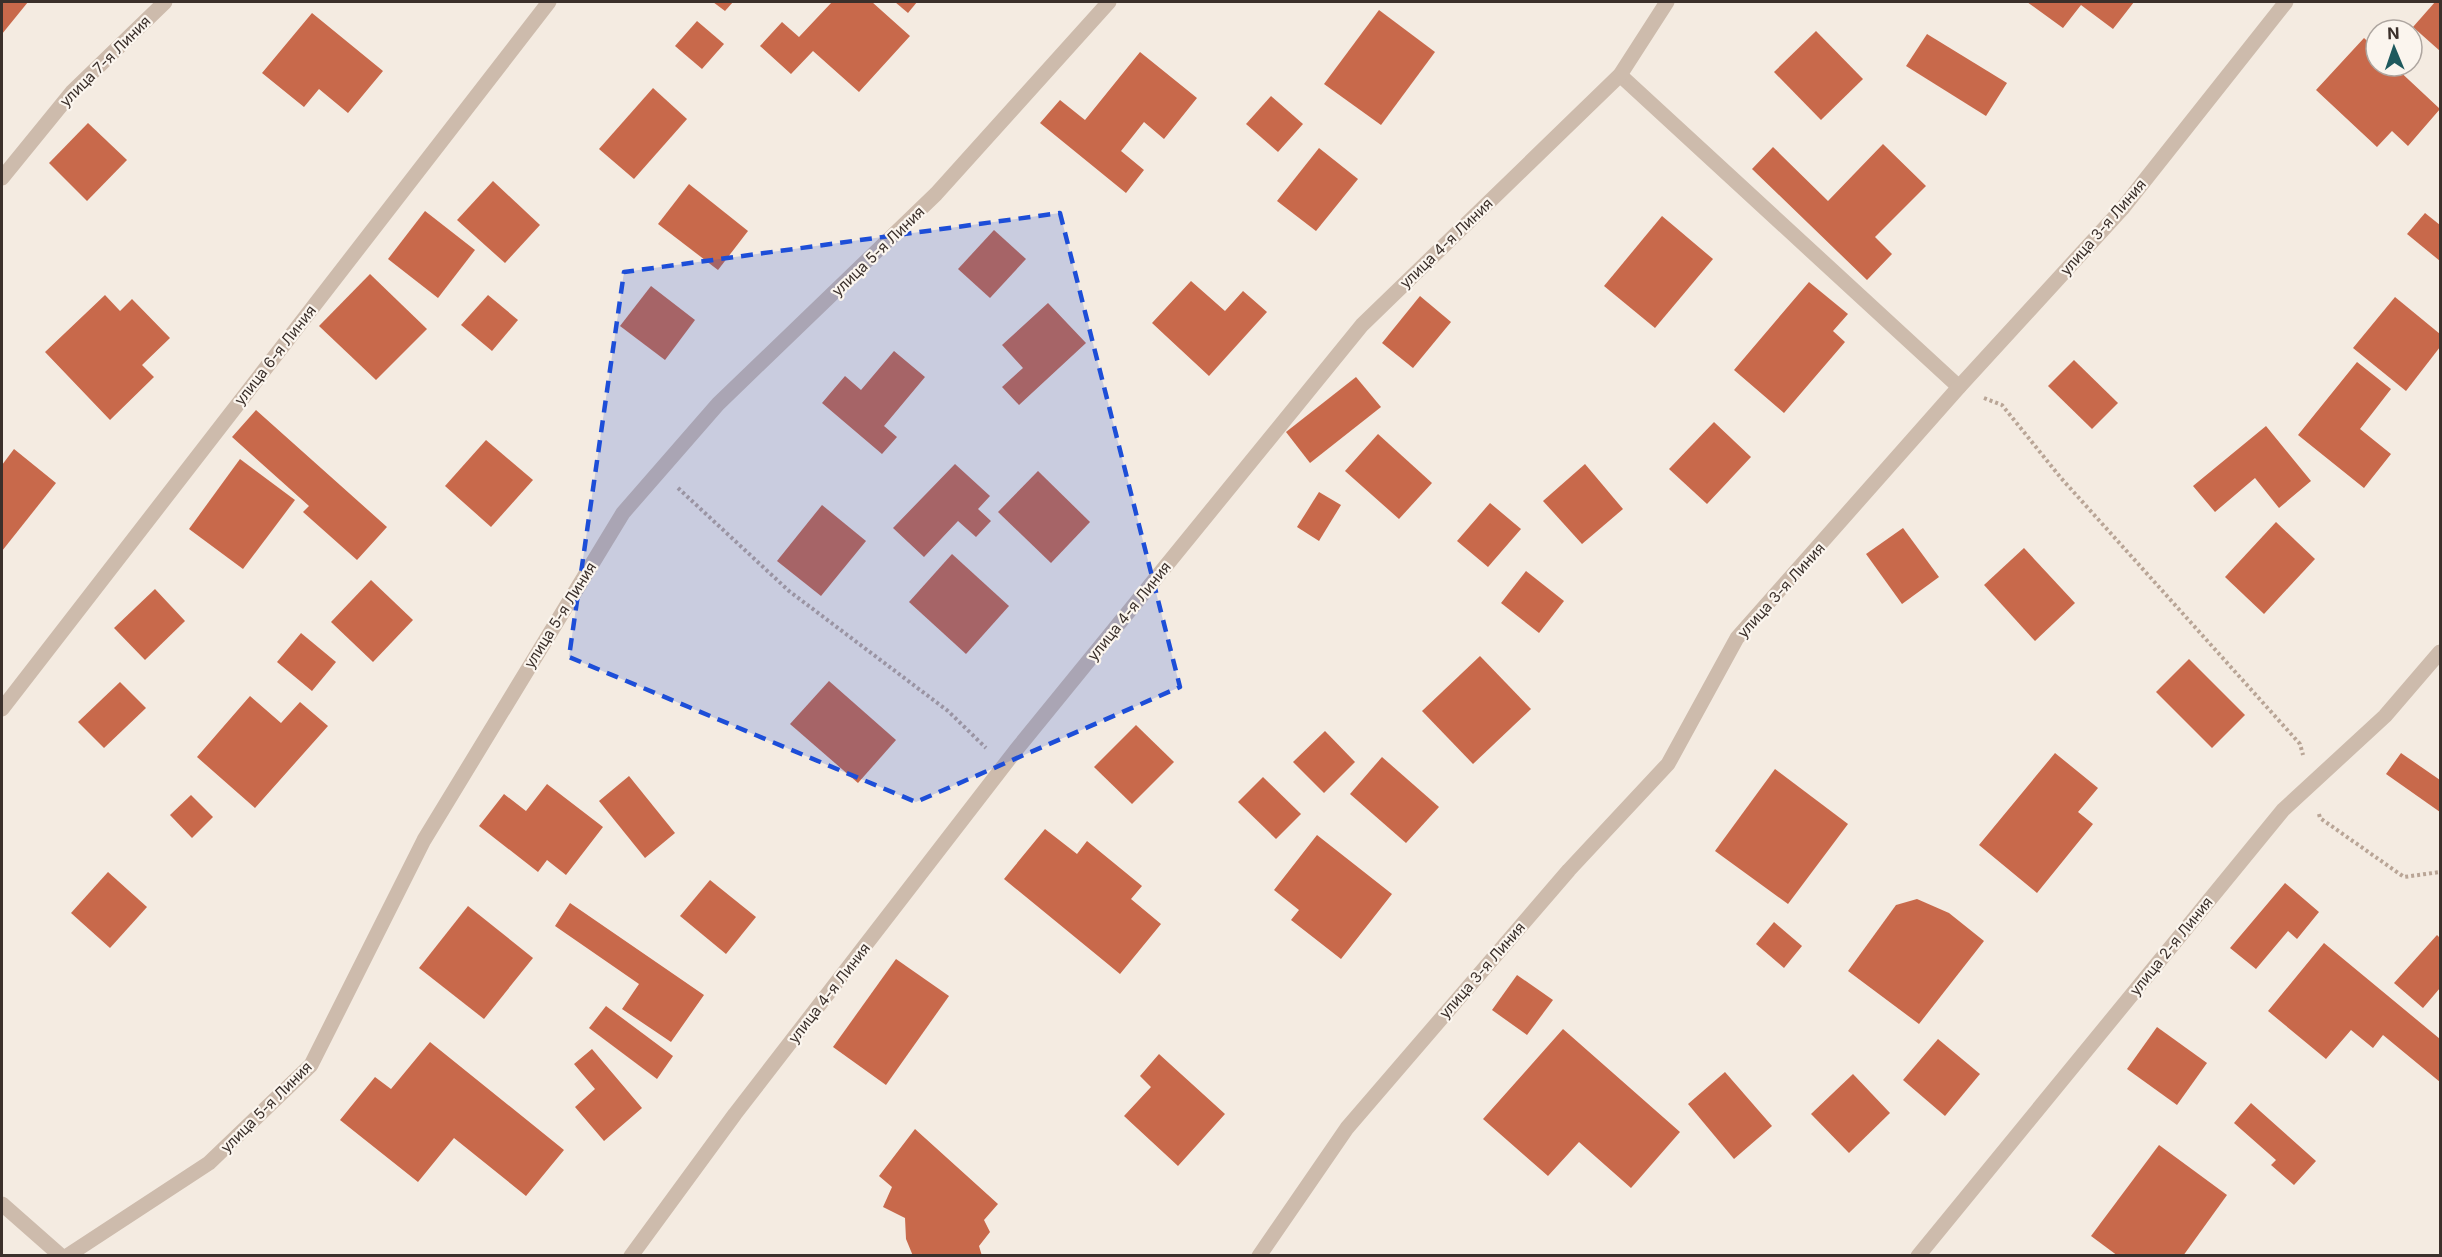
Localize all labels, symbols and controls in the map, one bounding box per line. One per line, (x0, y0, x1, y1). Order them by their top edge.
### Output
street label: улица 7-я Линия (56, 12, 154, 110)
north arrow (2364, 18, 2424, 78)
text: N (2387, 23, 2400, 43)
street label: улица 3-я Линия (2056, 175, 2150, 279)
street label: улица 4-я Линия (1395, 194, 1497, 292)
street label: улица 5-я Линия (828, 202, 928, 300)
street label: улица 6-я Линия (230, 301, 320, 409)
street label: улица 3-я Линия (1733, 538, 1829, 642)
street label: улица 5-я Линия (520, 558, 600, 672)
street label: улица 4-я Линия (1083, 558, 1175, 664)
street label: улица 2-я Линия (2125, 893, 2217, 999)
street label: улица 3-я Линия (1435, 918, 1529, 1022)
street label: улица 4-я Линия (784, 939, 874, 1047)
street label: улица 5-я Линия (216, 1057, 316, 1157)

